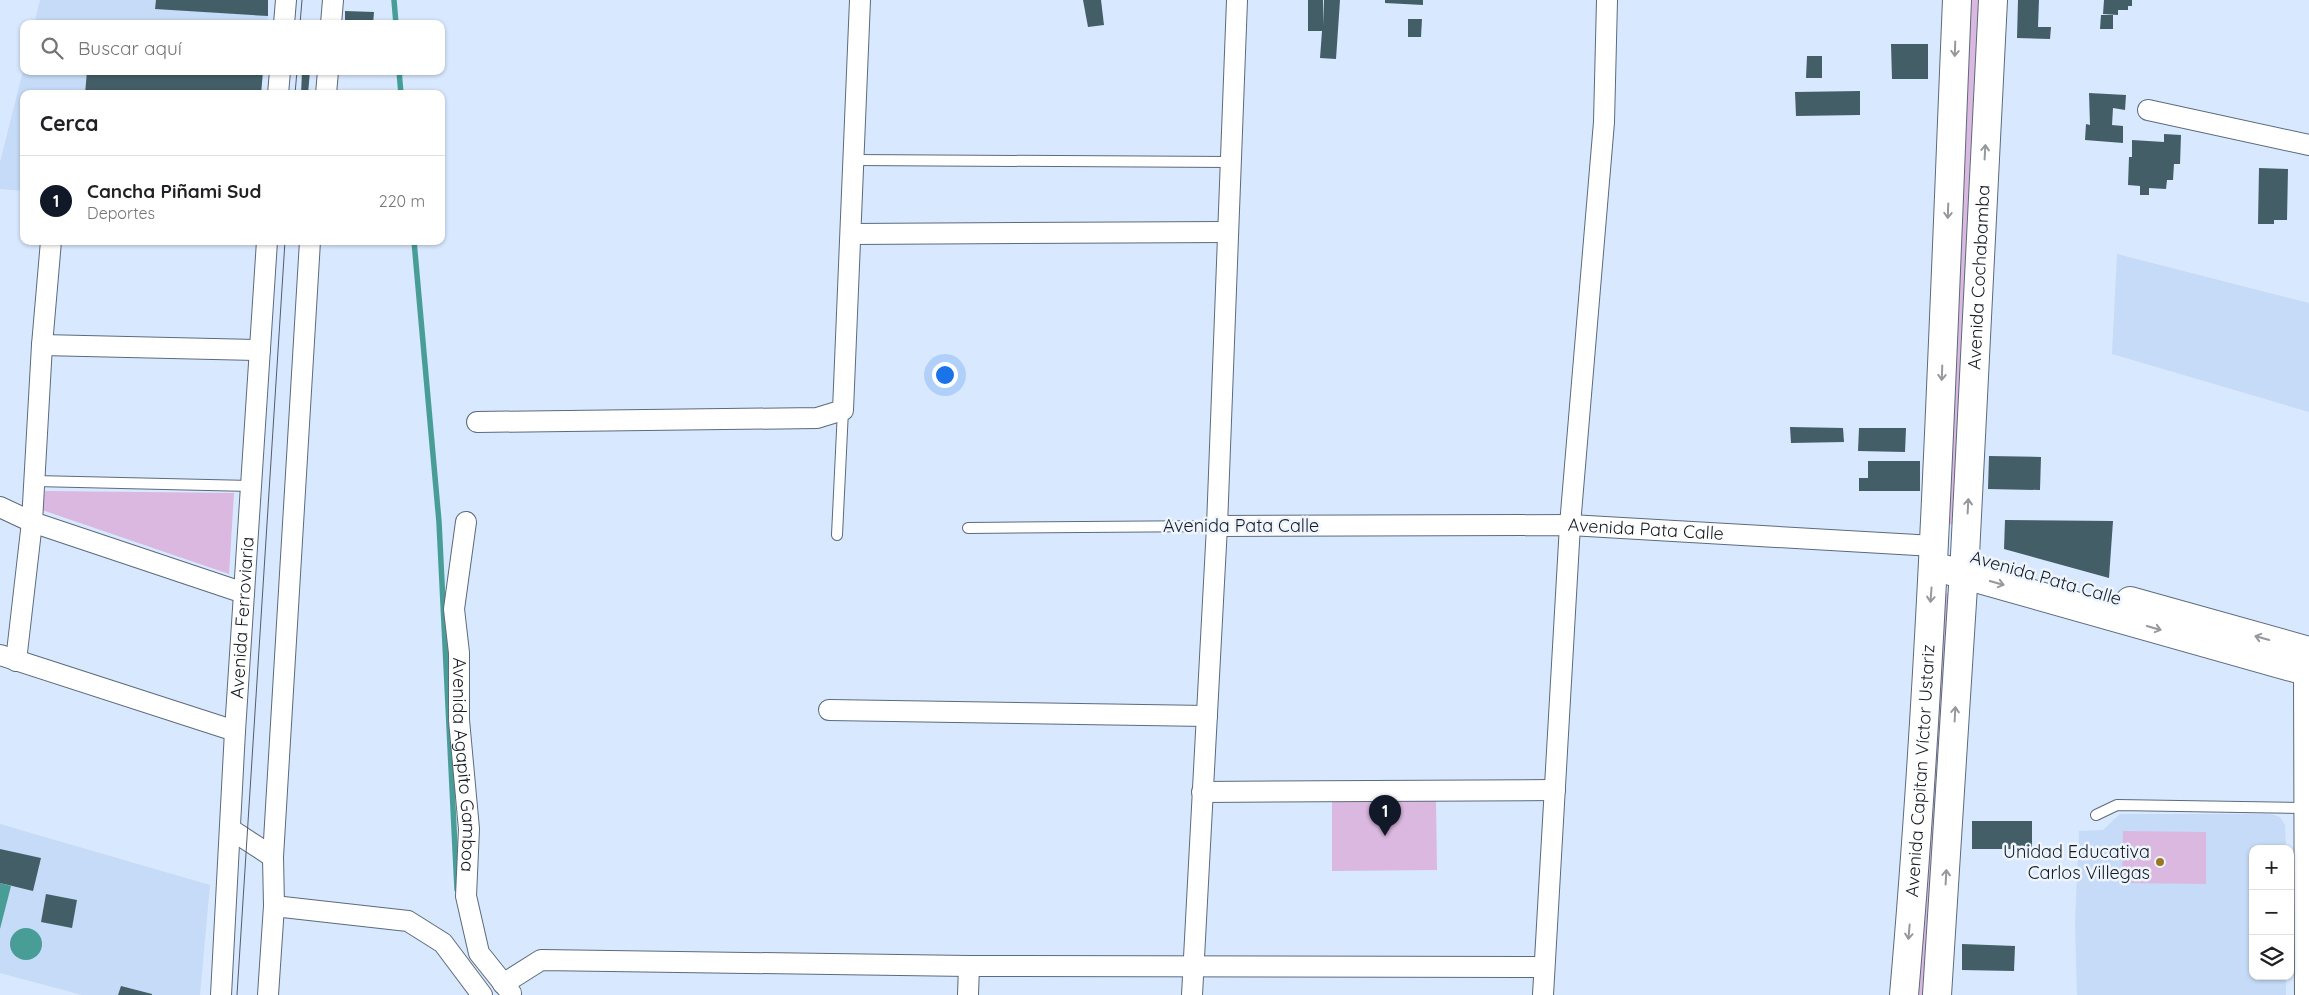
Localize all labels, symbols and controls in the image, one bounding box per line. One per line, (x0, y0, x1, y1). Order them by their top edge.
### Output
search box (20, 20, 445, 75)
icon: search (38, 34, 66, 62)
text: Buscar aquí (78, 36, 182, 60)
one-way arrow (1951, 40, 1960, 56)
text: Cerca (40, 110, 98, 136)
one-way arrow (1981, 144, 1990, 160)
text: Cancha Piñami Sud (87, 179, 261, 203)
street label: Avenida Cochabamba (1962, 184, 1995, 370)
text: 1 (53, 191, 59, 211)
text: 220 m (379, 191, 425, 211)
text: Deportes (87, 203, 155, 223)
one-way arrow (1944, 203, 1953, 219)
your location (932, 362, 958, 388)
one-way arrow (1937, 365, 1946, 381)
one-way arrow (1963, 498, 1972, 514)
street label: Avenida Pata Calle (1567, 513, 1725, 545)
street label: Avenida Pata Calle (1163, 514, 1319, 537)
street label: Avenida Ferroviaria (225, 536, 259, 699)
street label: Avenida Pata Calle (1968, 545, 2124, 610)
one-way arrow (1989, 579, 2005, 589)
one-way arrow (1927, 587, 1936, 603)
one-way arrow (2145, 623, 2161, 633)
one-way arrow (2254, 633, 2270, 643)
street label: Avenida Capitan Víctor Ustariz (1900, 644, 1940, 898)
street label: Avenida Agapito Gamboa (448, 657, 481, 872)
one-way arrow (1951, 707, 1960, 723)
pin: 1 (1369, 795, 1401, 836)
place label: Unidad Educativa Carlos Villegas (2003, 840, 2150, 884)
map controls (2249, 845, 2294, 980)
button: + (2249, 845, 2294, 890)
marker: Unidad Educativa Carlos Villegas (2154, 856, 2166, 868)
one-way arrow (1941, 869, 1950, 885)
button: − (2249, 890, 2294, 935)
one-way arrow (1904, 924, 1914, 940)
button: layers (2249, 935, 2294, 980)

